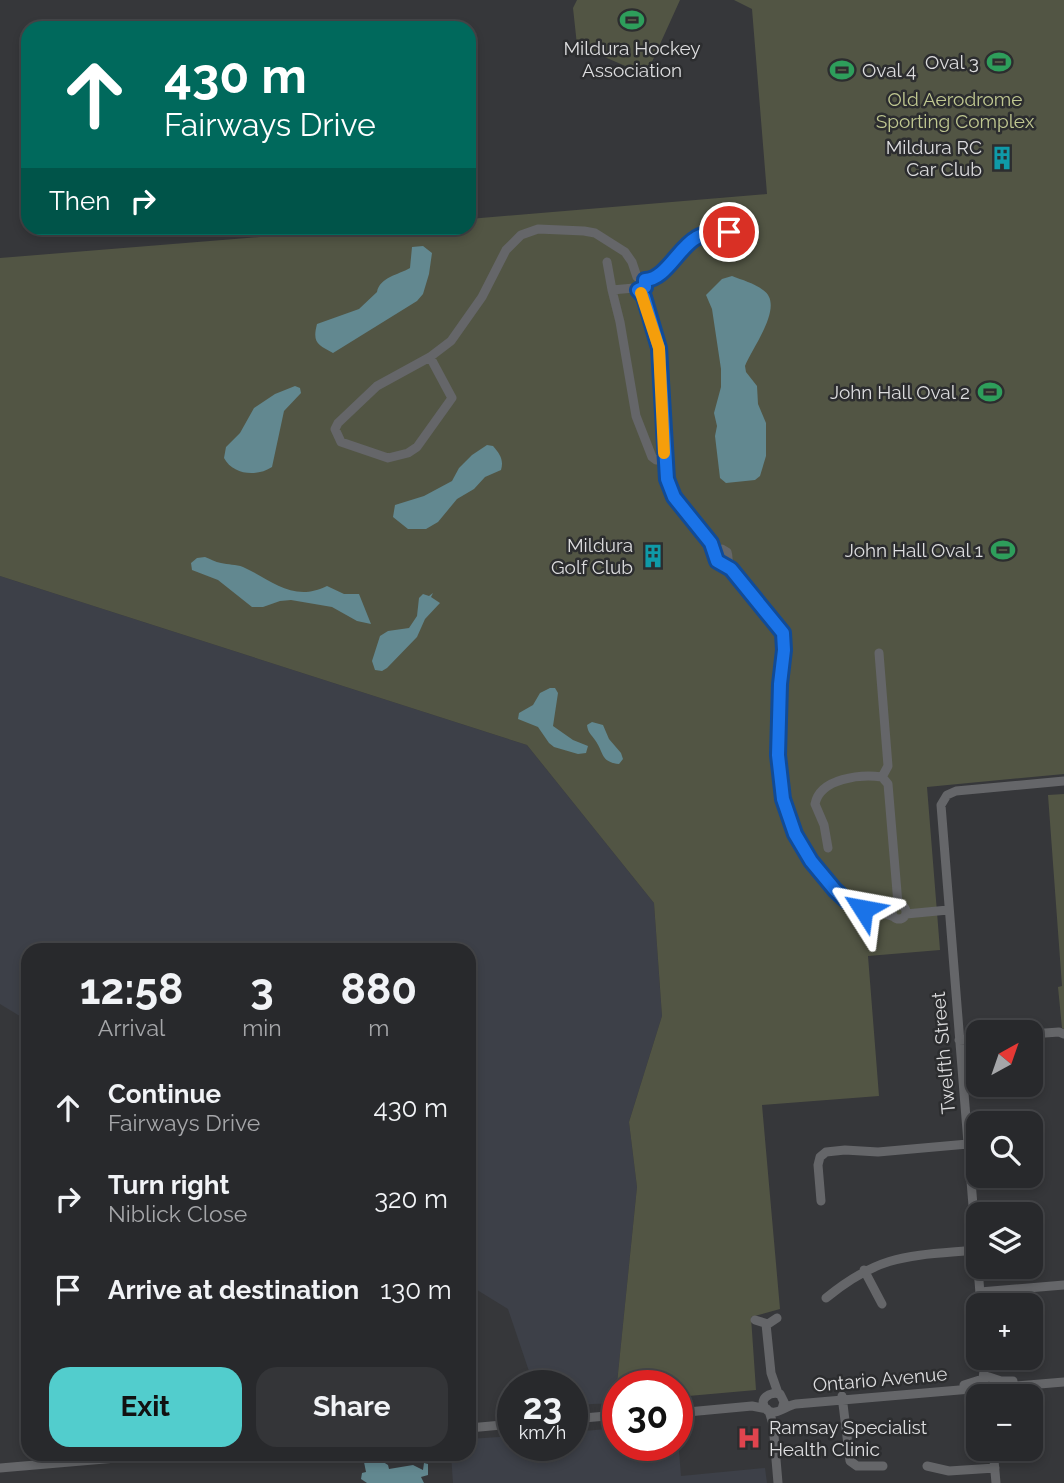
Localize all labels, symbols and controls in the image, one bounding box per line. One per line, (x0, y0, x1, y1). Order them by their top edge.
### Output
sports icon: Mildura Hockey Association (618, 6, 646, 34)
place label: Mildura Hockey Association (563, 37, 701, 81)
text: 430 m (164, 47, 307, 104)
sports icon: Oval 3 (985, 48, 1013, 76)
icon: ahead (49, 49, 140, 140)
place label: Oval 3 (925, 51, 979, 73)
sports icon: Oval 4 (828, 56, 856, 84)
place label: Oval 4 (862, 59, 916, 81)
park label: Old Aerodrome Sporting Complex (876, 88, 1035, 132)
text: Fairways Drive (164, 106, 376, 143)
place label: Mildura RC Car Club (886, 136, 982, 180)
building icon: Mildura RC Car Club (988, 144, 1016, 172)
icon: right (124, 182, 162, 220)
text: Then (49, 186, 110, 216)
pin (699, 202, 759, 262)
icon: arrive (710, 213, 748, 251)
sports icon: John Hall Oval 2 (976, 378, 1004, 406)
place label: John Hall Oval 2 (830, 381, 970, 403)
place label: Mildura Golf Club (551, 534, 633, 578)
sports icon: John Hall Oval 1 (989, 536, 1017, 564)
place label: John Hall Oval 1 (845, 539, 983, 561)
building icon: Mildura Golf Club (639, 542, 667, 570)
position arrow (826, 872, 900, 946)
text: 12:58 (80, 965, 183, 1014)
text: 3 (250, 965, 274, 1014)
text: 880 (341, 965, 417, 1014)
street label: Twelfth Street (927, 990, 959, 1115)
text: Arrival (98, 1014, 165, 1041)
text: min (242, 1014, 282, 1041)
text: m (368, 1014, 389, 1041)
north arrow (966, 1020, 1043, 1097)
map controls (966, 1020, 1043, 1461)
text: Continue (108, 1079, 221, 1109)
icon: ahead (49, 1089, 87, 1127)
text: 430 m (373, 1093, 448, 1123)
text: Fairways Drive (108, 1109, 260, 1136)
button: search (966, 1111, 1043, 1188)
text: Turn right (108, 1170, 229, 1200)
icon: right (49, 1180, 87, 1218)
text: 320 m (374, 1184, 448, 1214)
text: Niblick Close (108, 1200, 247, 1227)
button: layers (966, 1202, 1043, 1279)
icon: arrive (49, 1271, 87, 1309)
text: Arrive at destination (108, 1275, 359, 1305)
text: 130 m (380, 1275, 452, 1305)
button: + (966, 1293, 1043, 1370)
street label: Ontario Avenue (812, 1362, 948, 1396)
button: Exit (49, 1367, 242, 1447)
button: Share (256, 1367, 448, 1447)
speed limit sign: 30 (602, 1370, 693, 1461)
button: − (966, 1384, 1043, 1461)
text: 23 (523, 1386, 562, 1427)
place label: Ramsay Specialist Health Clinic (769, 1416, 928, 1460)
text: km/h (519, 1422, 566, 1443)
hospital icon: Ramsay Specialist Health Clinic (735, 1424, 763, 1452)

